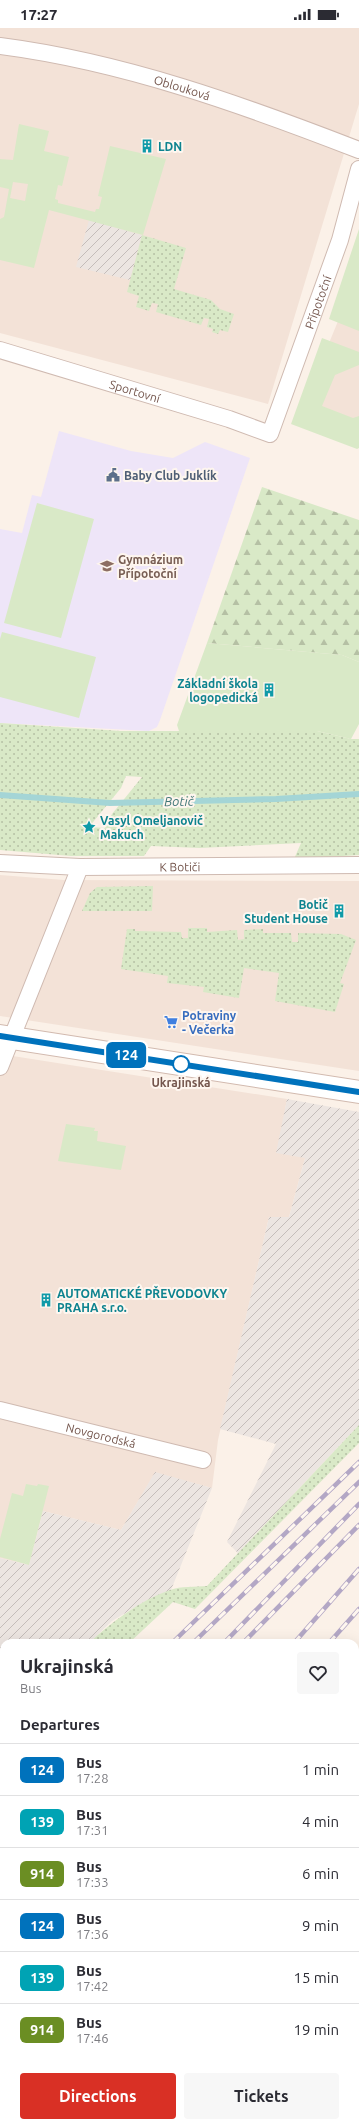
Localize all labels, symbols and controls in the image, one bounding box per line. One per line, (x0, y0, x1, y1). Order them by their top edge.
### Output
text: 17:27 (20, 6, 58, 23)
street label: Oblouková (152, 73, 212, 102)
building icon: LDN (139, 138, 155, 154)
place label: LDN (158, 140, 182, 153)
street label: Přípotoční (302, 273, 334, 331)
street label: Sportovní (108, 377, 163, 405)
public building icon: Baby Club Juklík (105, 467, 121, 483)
place label: Baby Club Juklík (124, 469, 217, 482)
place label: Gymnázium Přípotoční (118, 553, 183, 580)
school or university icon: Gymnázium Přípotoční (99, 558, 115, 574)
place label: Základní škola logopedická (177, 677, 258, 704)
building icon: Základní škola logopedická (261, 682, 277, 698)
water label: Botič (164, 794, 195, 808)
place label: Vasyl Omeljanovič Makuch (100, 814, 203, 841)
place icon: Vasyl Omeljanovič Makuch (81, 819, 97, 835)
street label: K Botiči (159, 860, 200, 873)
place label: Botič Student House (244, 898, 328, 925)
building icon: Botič Student House (331, 903, 347, 919)
place label: Potraviny - Večerka (182, 1009, 237, 1036)
supermarket icon: Potraviny - Večerka (163, 1014, 179, 1030)
line badge: 124 (103, 1042, 149, 1068)
text: 124 (114, 1047, 138, 1063)
marker: Ukrajinská (172, 1055, 190, 1073)
place label: Ukrajinská (151, 1076, 211, 1089)
place label: AUTOMATICKÉ PŘEVODOVKY PRAHA s.r.o. (57, 1285, 228, 1314)
building icon: AUTOMATICKÉ PŘEVODOVKY PRAHA s.r.o. (38, 1292, 54, 1308)
street label: Novgorodská (65, 1420, 137, 1450)
button: heart (297, 1652, 339, 1694)
text: Ukrajinská (20, 1655, 114, 1677)
text: Bus (20, 1681, 41, 1695)
text: Departures (20, 1716, 100, 1733)
text: Bus (76, 1754, 102, 1771)
text: 1 min (302, 1761, 339, 1778)
text: 124 (30, 1762, 54, 1778)
text: 17:28 (76, 1771, 109, 1785)
text: Bus (76, 1806, 102, 1823)
text: 4 min (302, 1813, 339, 1830)
text: 139 (30, 1814, 54, 1830)
text: 17:31 (76, 1823, 109, 1837)
text: Bus (76, 1858, 102, 1875)
text: 6 min (302, 1865, 339, 1882)
text: 914 (30, 1866, 54, 1882)
text: 17:33 (76, 1875, 109, 1889)
text: Bus (76, 1910, 102, 1927)
text: 9 min (302, 1917, 339, 1934)
text: 124 (30, 1918, 54, 1934)
text: 17:36 (76, 1927, 109, 1941)
text: Bus (76, 1962, 102, 1979)
text: 15 min (293, 1969, 339, 1986)
text: 139 (30, 1970, 54, 1986)
text: 17:42 (76, 1979, 109, 1993)
text: Bus (76, 2014, 102, 2031)
text: 19 min (293, 2021, 339, 2038)
text: 914 (30, 2022, 54, 2038)
text: 17:46 (76, 2031, 109, 2045)
button: Directions (20, 2073, 176, 2119)
button: Tickets (184, 2073, 339, 2119)

